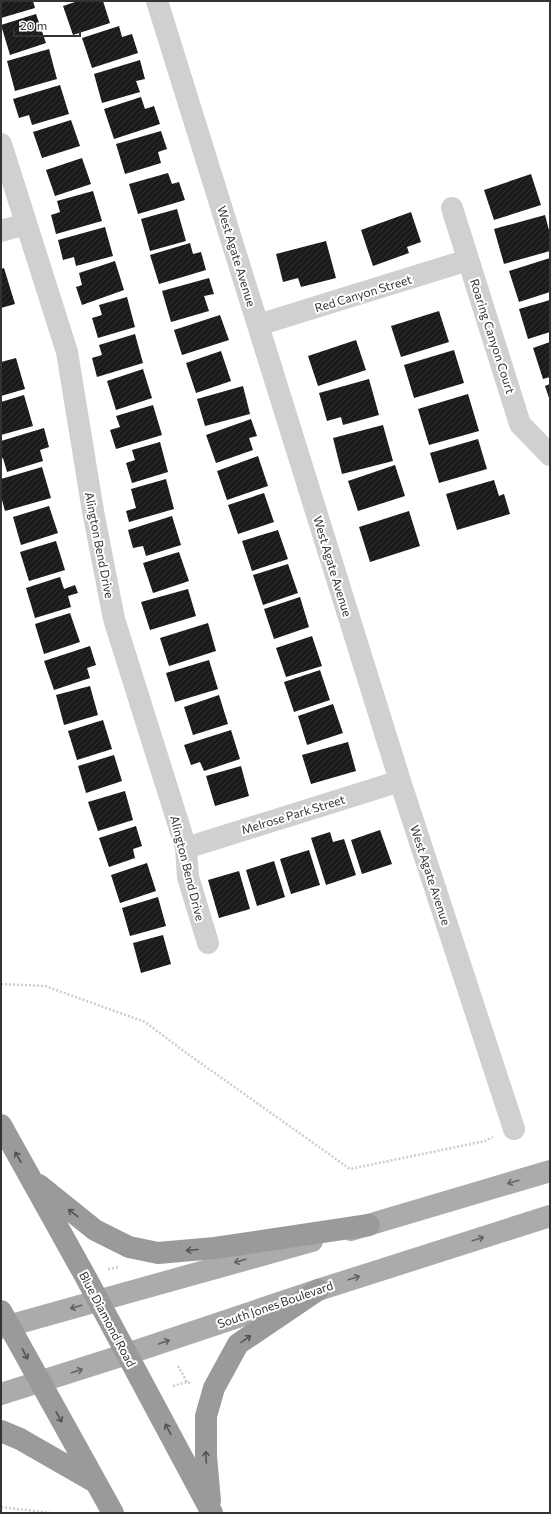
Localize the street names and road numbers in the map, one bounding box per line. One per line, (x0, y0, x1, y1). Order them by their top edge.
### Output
street label: West Agate Avenue (215, 204, 259, 308)
street label: Red Canyon Street (313, 272, 413, 314)
street label: Roaring Canyon Court (468, 277, 518, 395)
street label: Alington Bend Drive (83, 491, 117, 599)
street label: West Agate Avenue (311, 514, 355, 618)
street label: Melrose Park Street (239, 792, 347, 836)
street label: Alington Bend Drive (168, 814, 208, 922)
street label: West Agate Avenue (408, 823, 454, 927)
street label: Blue Diamond Road (77, 1269, 139, 1369)
street label: South Jones Boulevard (215, 1278, 335, 1331)

